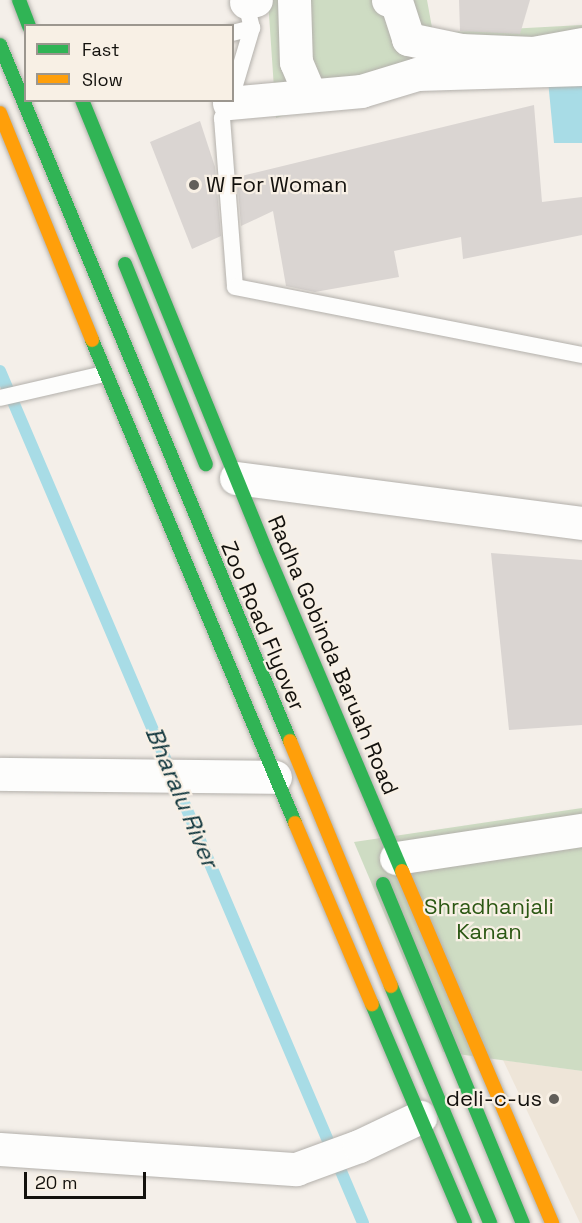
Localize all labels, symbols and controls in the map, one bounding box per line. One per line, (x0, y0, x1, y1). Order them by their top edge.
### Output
legend (24, 24, 234, 102)
text: Fast (82, 38, 119, 61)
text: Slow (82, 68, 123, 91)
place label: W For Woman (206, 172, 348, 198)
marker: W For Woman (187, 178, 201, 192)
street label: Radha Gobinda Baruah Road (262, 512, 404, 798)
street label: Zoo Road Flyover (215, 537, 311, 715)
water label: Bharalu River (139, 722, 225, 872)
park label: Shradhanjali Kanan (424, 893, 554, 944)
place label: deli-c-us (446, 1086, 542, 1112)
marker: deli-c-us (547, 1092, 561, 1106)
scale bar (27, 1160, 148, 1198)
text: 20 m (35, 1171, 78, 1194)

